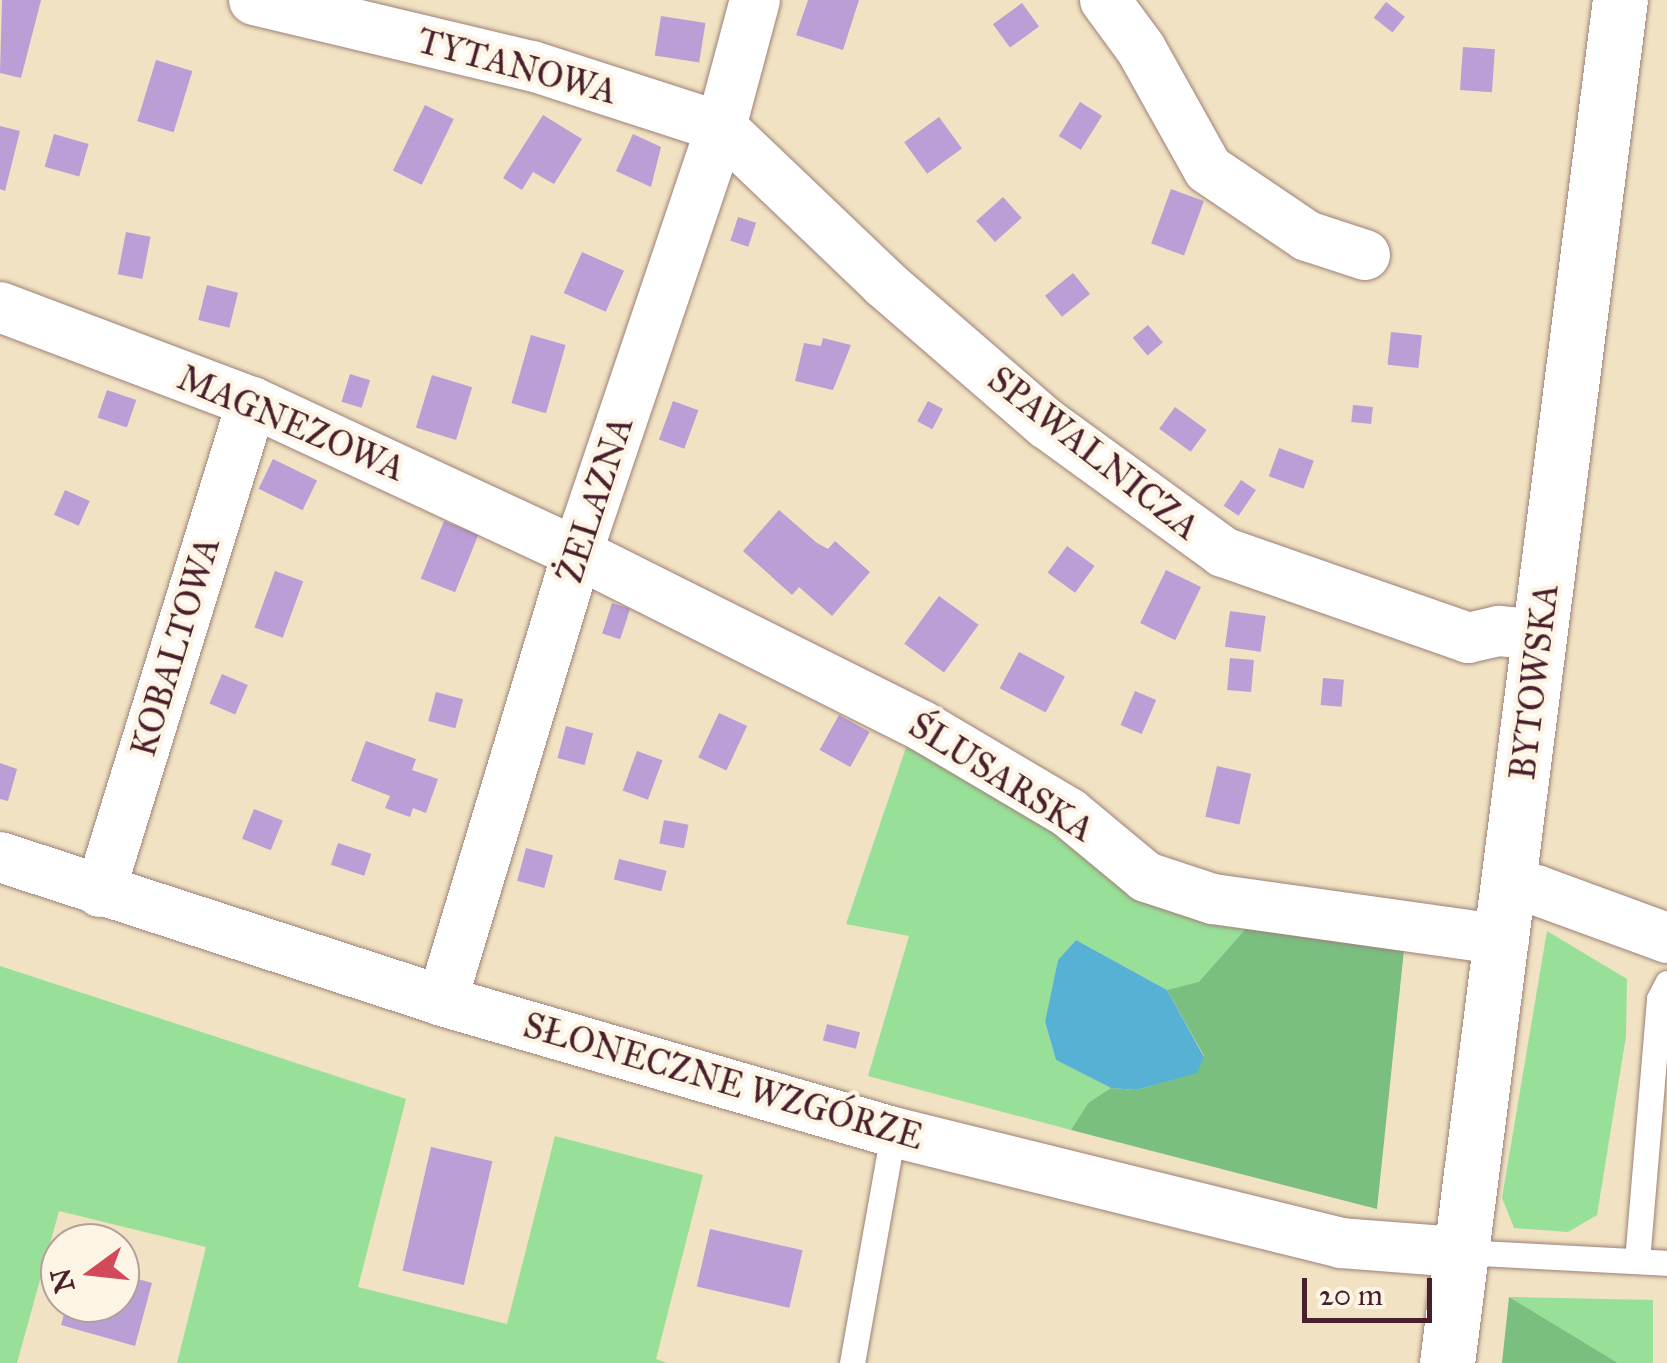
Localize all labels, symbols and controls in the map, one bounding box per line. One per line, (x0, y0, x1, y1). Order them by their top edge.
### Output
street label: TYTANOWA (413, 20, 621, 114)
street label: MAGNEZOWA (171, 357, 411, 491)
street label: SPAWALNICZA (979, 359, 1207, 549)
street label: ŻELAZNA (549, 412, 643, 588)
street label: KOBALTOWA (123, 532, 229, 762)
street label: BYTOWSKA (1502, 582, 1568, 782)
street label: ŚLUSARSKA (901, 705, 1101, 851)
street label: SŁONECZNE WZGÓRZE (518, 1005, 928, 1159)
north arrow (40, 1223, 140, 1323)
scale bar (1307, 1258, 1437, 1320)
text: N (42, 1264, 82, 1296)
text: 20 m (1319, 1277, 1383, 1313)

